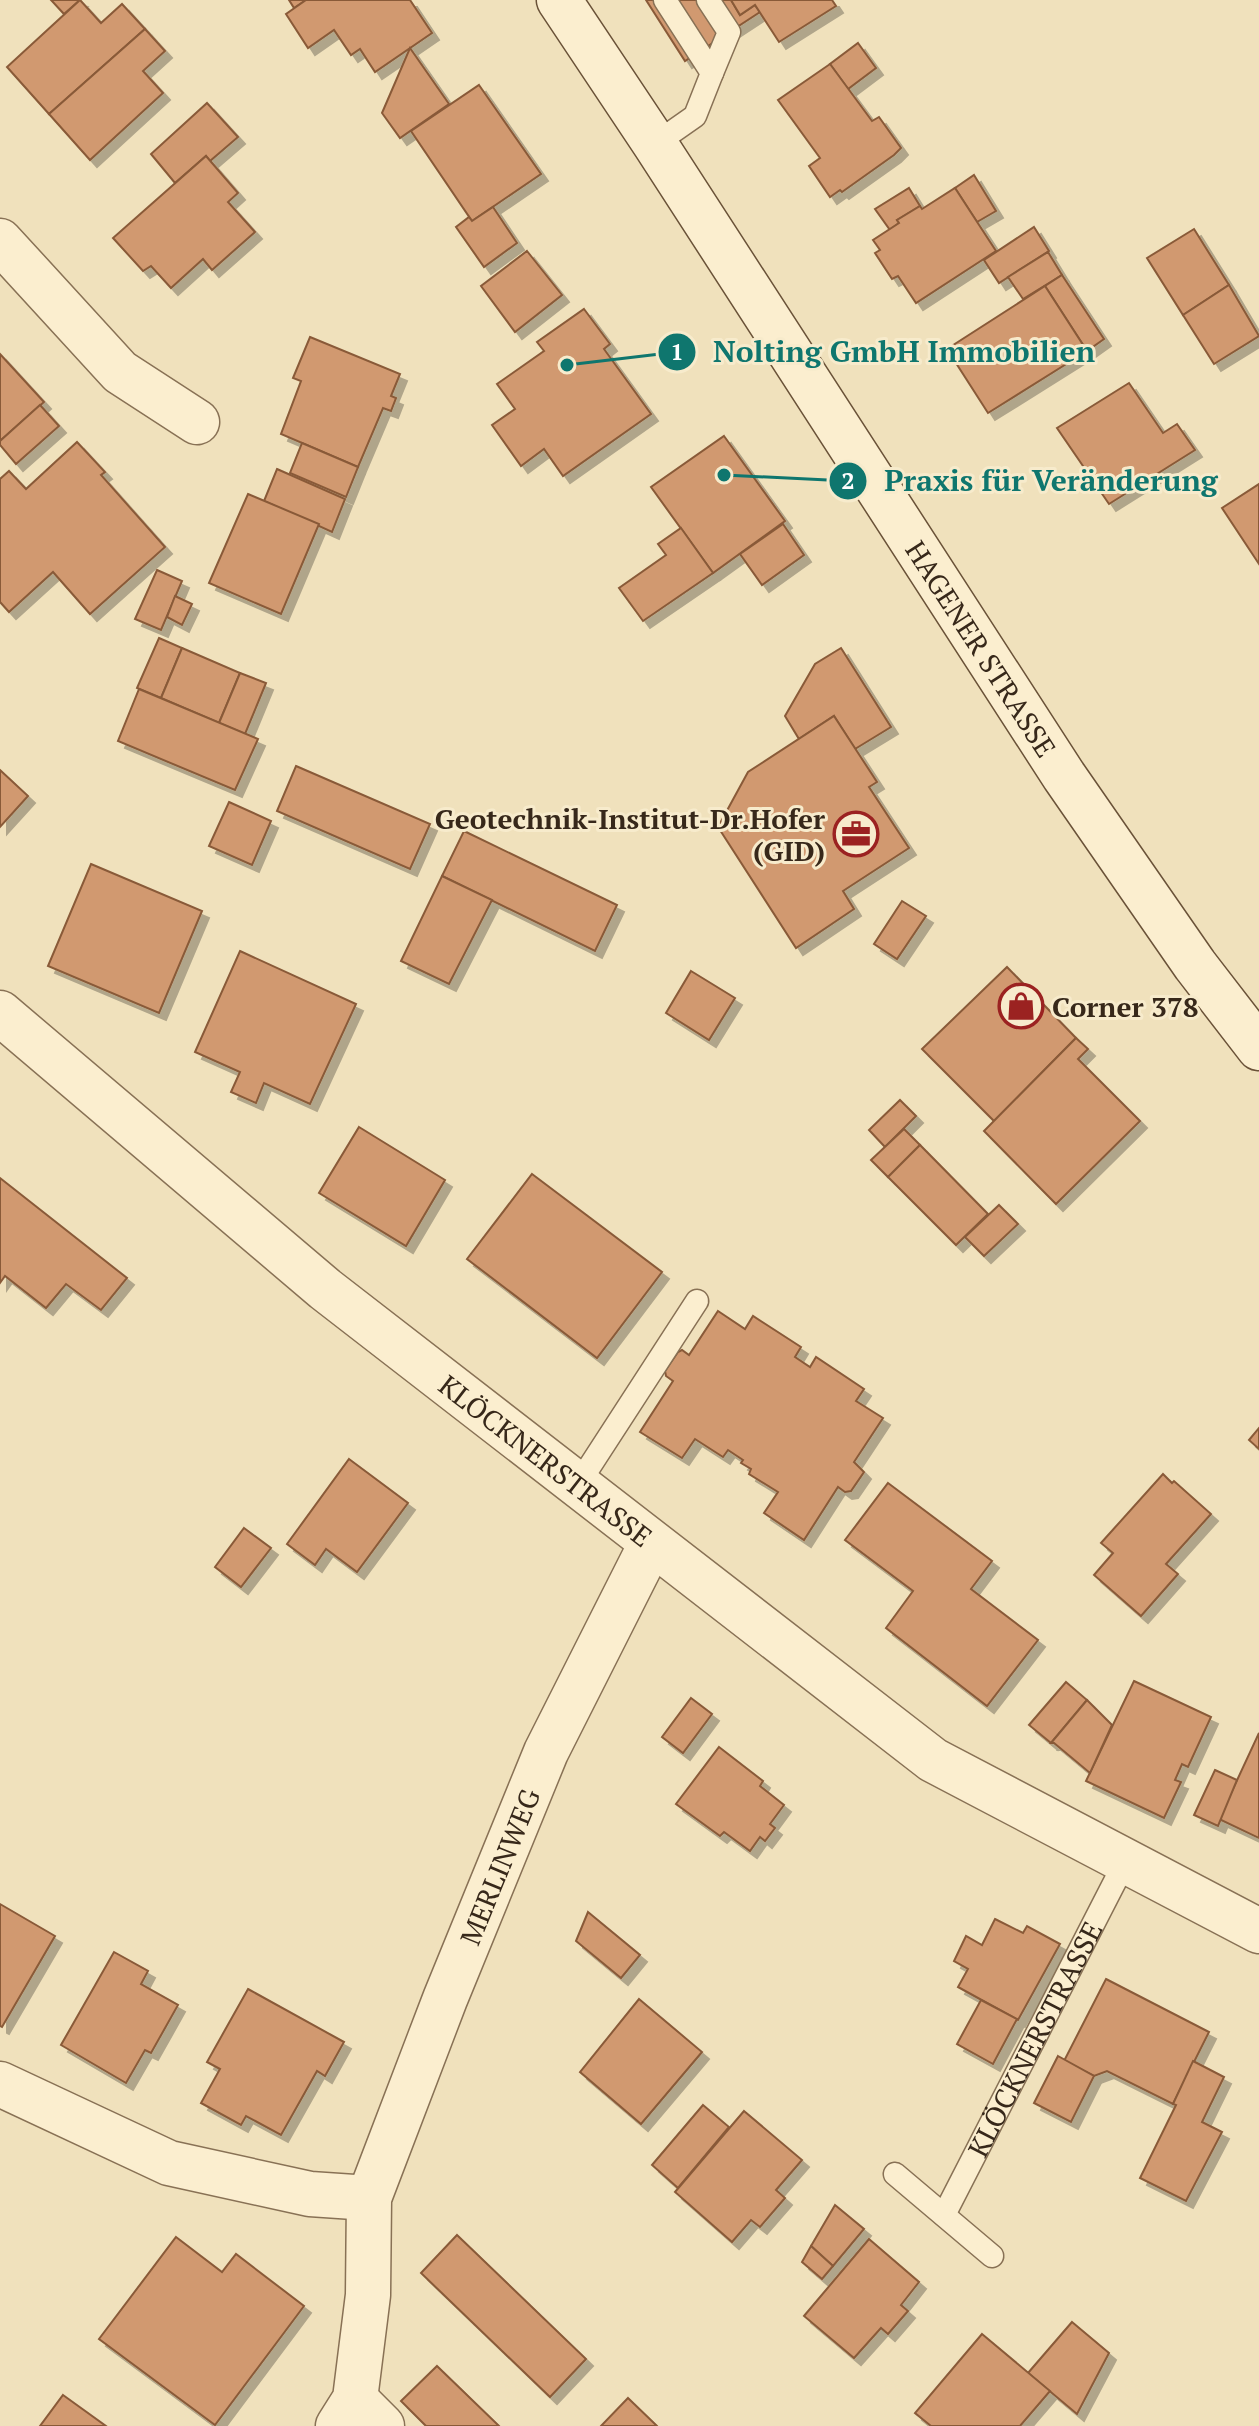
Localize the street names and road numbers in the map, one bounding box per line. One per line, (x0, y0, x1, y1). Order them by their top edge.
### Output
street label: HAGENER STRASSE (898, 533, 1065, 764)
street label: KLÖCKNERSTRASSE (432, 1366, 660, 1554)
street label: MERLINWEG (451, 1783, 548, 1950)
street label: KLÖCKNERSTRASSE (959, 1915, 1110, 2163)

